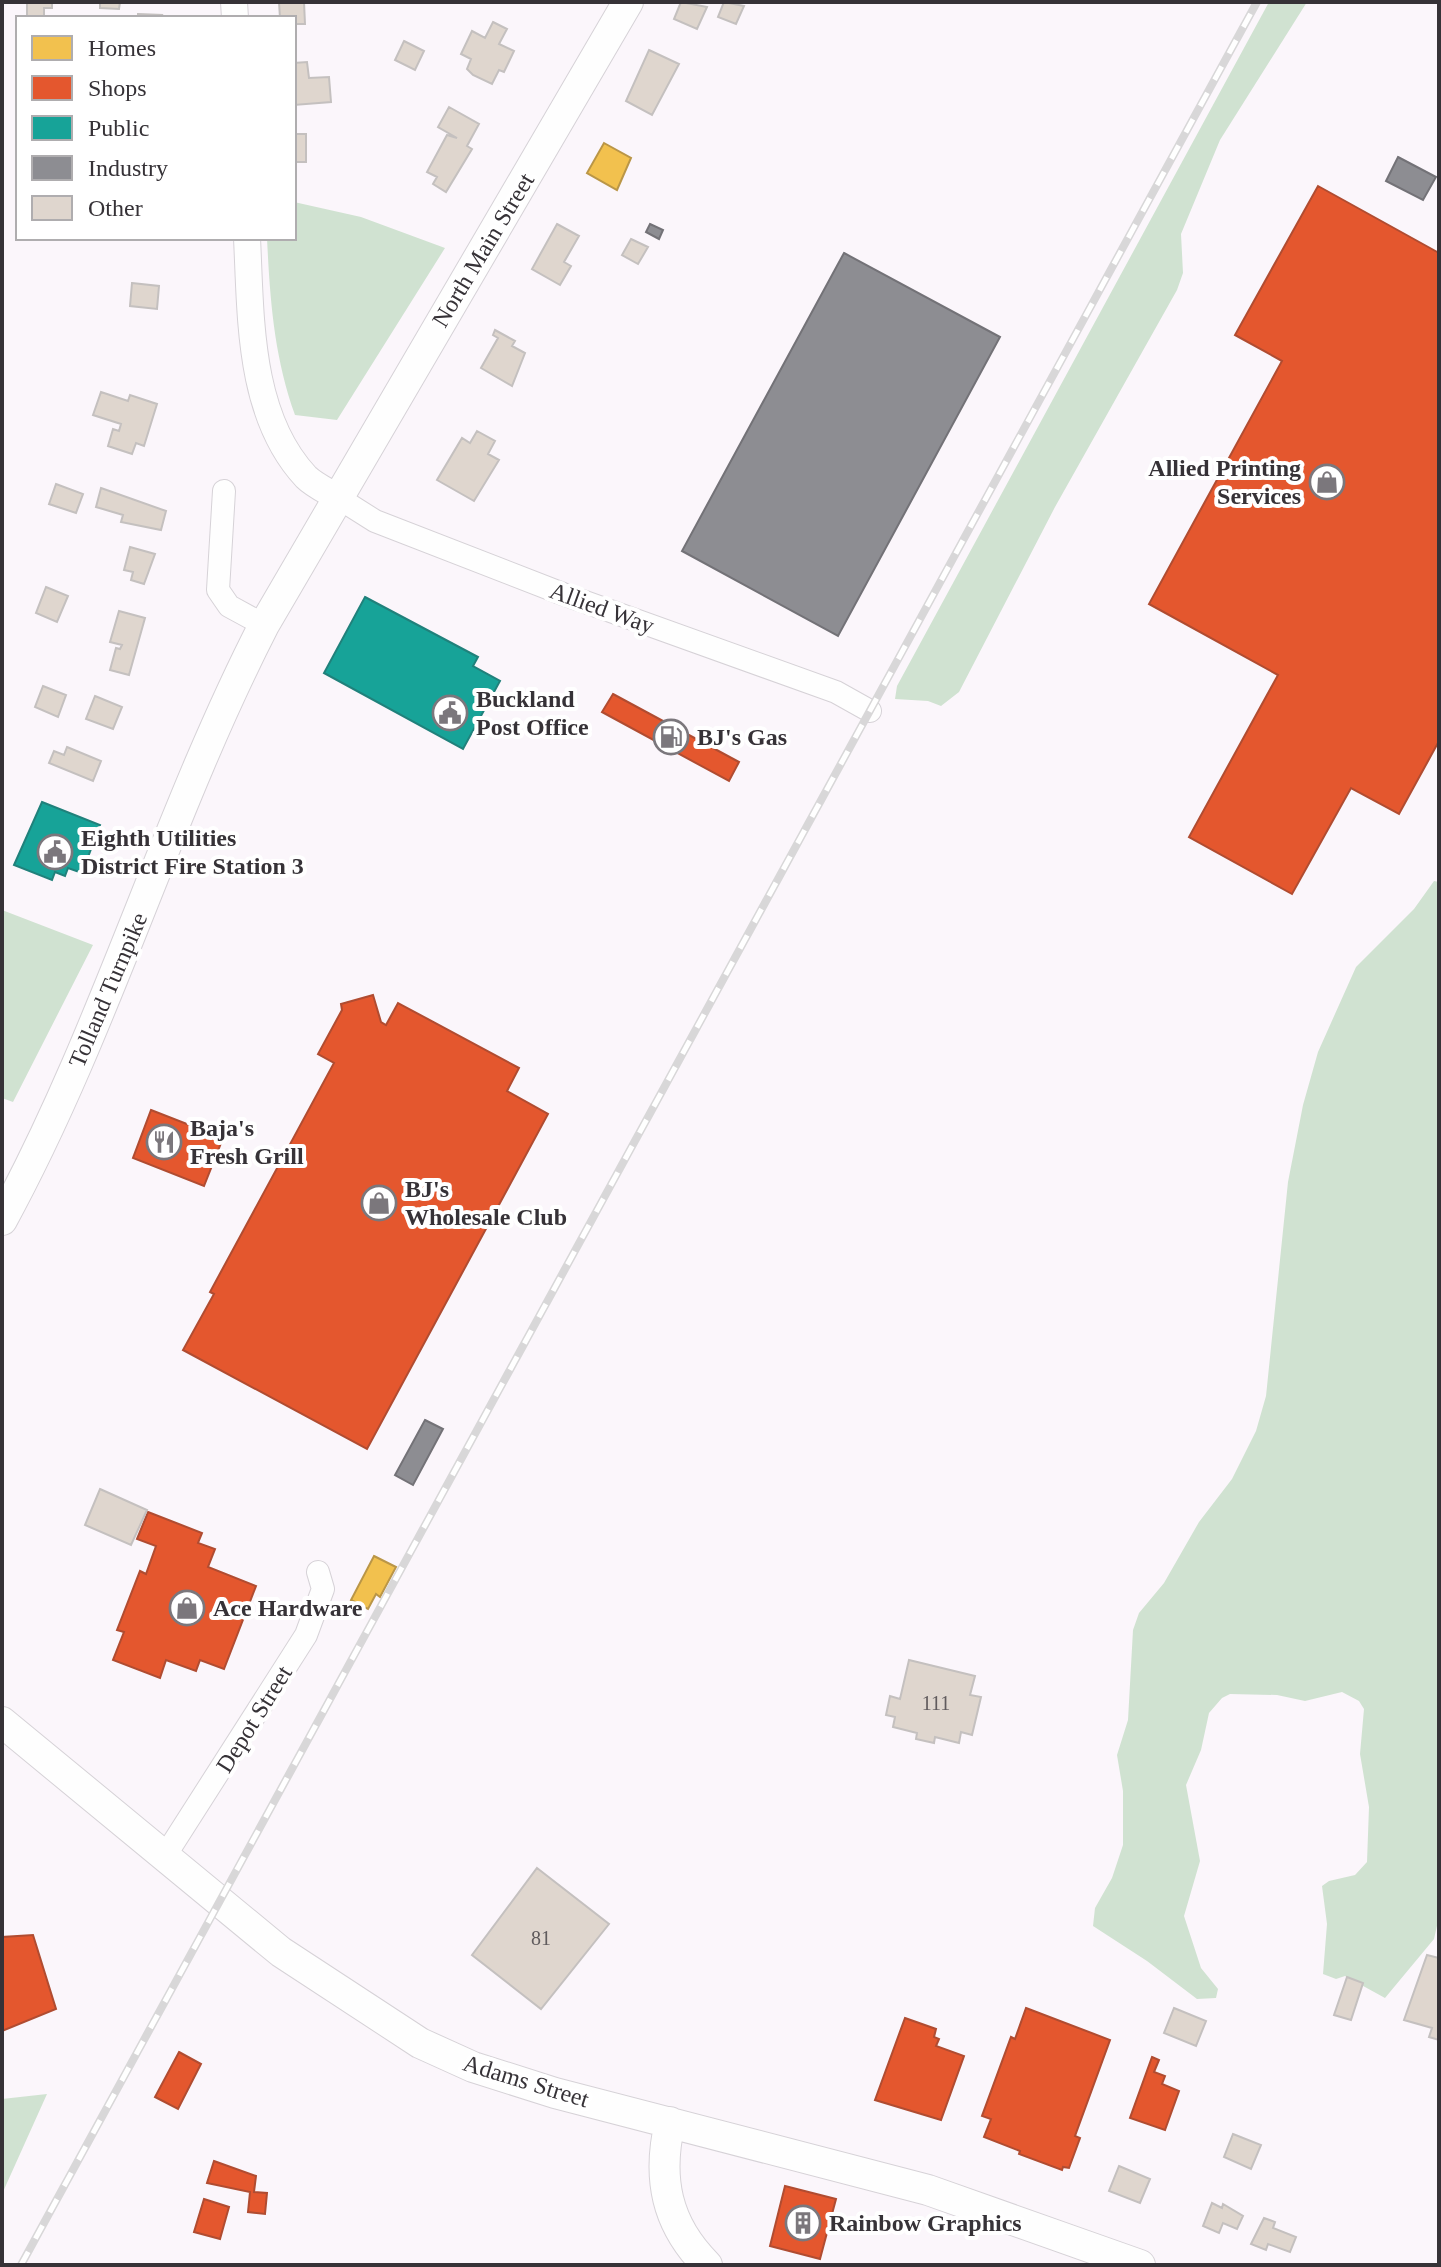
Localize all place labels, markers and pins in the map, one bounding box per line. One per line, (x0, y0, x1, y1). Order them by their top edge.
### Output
place label: Allied Printing Services (1148, 455, 1301, 509)
shop icon: Allied Printing Services (1308, 463, 1346, 501)
place label: Buckland Post Office (476, 686, 589, 740)
public building icon: Buckland Post Office (431, 694, 469, 732)
fuel station icon: BJ's Gas (652, 718, 690, 756)
place label: BJ's Gas (697, 724, 787, 750)
place label: Eighth Utilities District Fire Station 3 (81, 825, 304, 879)
public building icon: Eighth Utilities District Fire Station 3 (36, 833, 74, 871)
place label: Baja's Fresh Grill (190, 1115, 304, 1169)
restaurant icon: Baja's Fresh Grill (145, 1123, 183, 1161)
place label: BJ's Wholesale Club (405, 1176, 567, 1230)
shop icon: BJ's Wholesale Club (360, 1184, 398, 1222)
shop icon: Ace Hardware (168, 1589, 206, 1627)
place label: Ace Hardware (213, 1595, 363, 1621)
building icon: Rainbow Graphics (784, 2204, 822, 2242)
place label: Rainbow Graphics (829, 2210, 1022, 2236)

